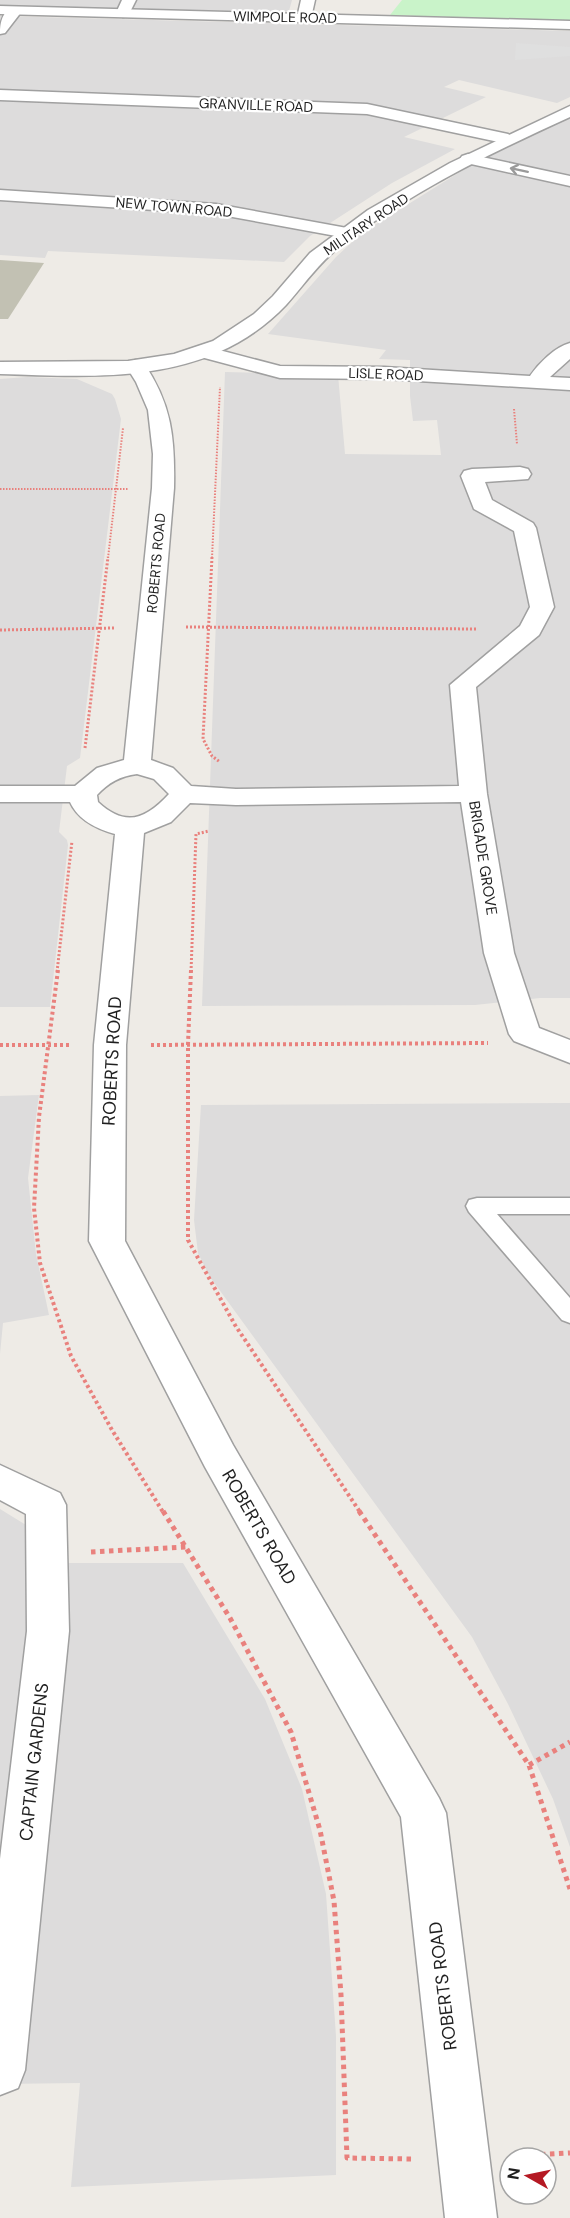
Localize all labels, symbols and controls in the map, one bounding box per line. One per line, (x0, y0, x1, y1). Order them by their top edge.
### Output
street label: WIMPOLE ROAD (233, 7, 337, 27)
street label: GRANVILLE ROAD (199, 94, 313, 116)
one-way arrow (510, 164, 529, 175)
street label: MILITARY ROAD (320, 189, 412, 259)
street label: NEW TOWN ROAD (115, 193, 233, 221)
street label: LISLE ROAD (348, 364, 424, 384)
street label: ROBERTS ROAD (143, 512, 169, 614)
street label: BRIGADE GROVE (464, 799, 502, 917)
street label: ROBERTS ROAD (97, 996, 127, 1126)
street label: ROBERTS ROAD (216, 1465, 302, 1589)
street label: CAPTAIN GARDENS (14, 1682, 54, 1842)
street label: ROBERTS ROAD (423, 1920, 463, 2052)
north arrow (498, 2146, 558, 2206)
text: N (502, 2166, 525, 2181)

